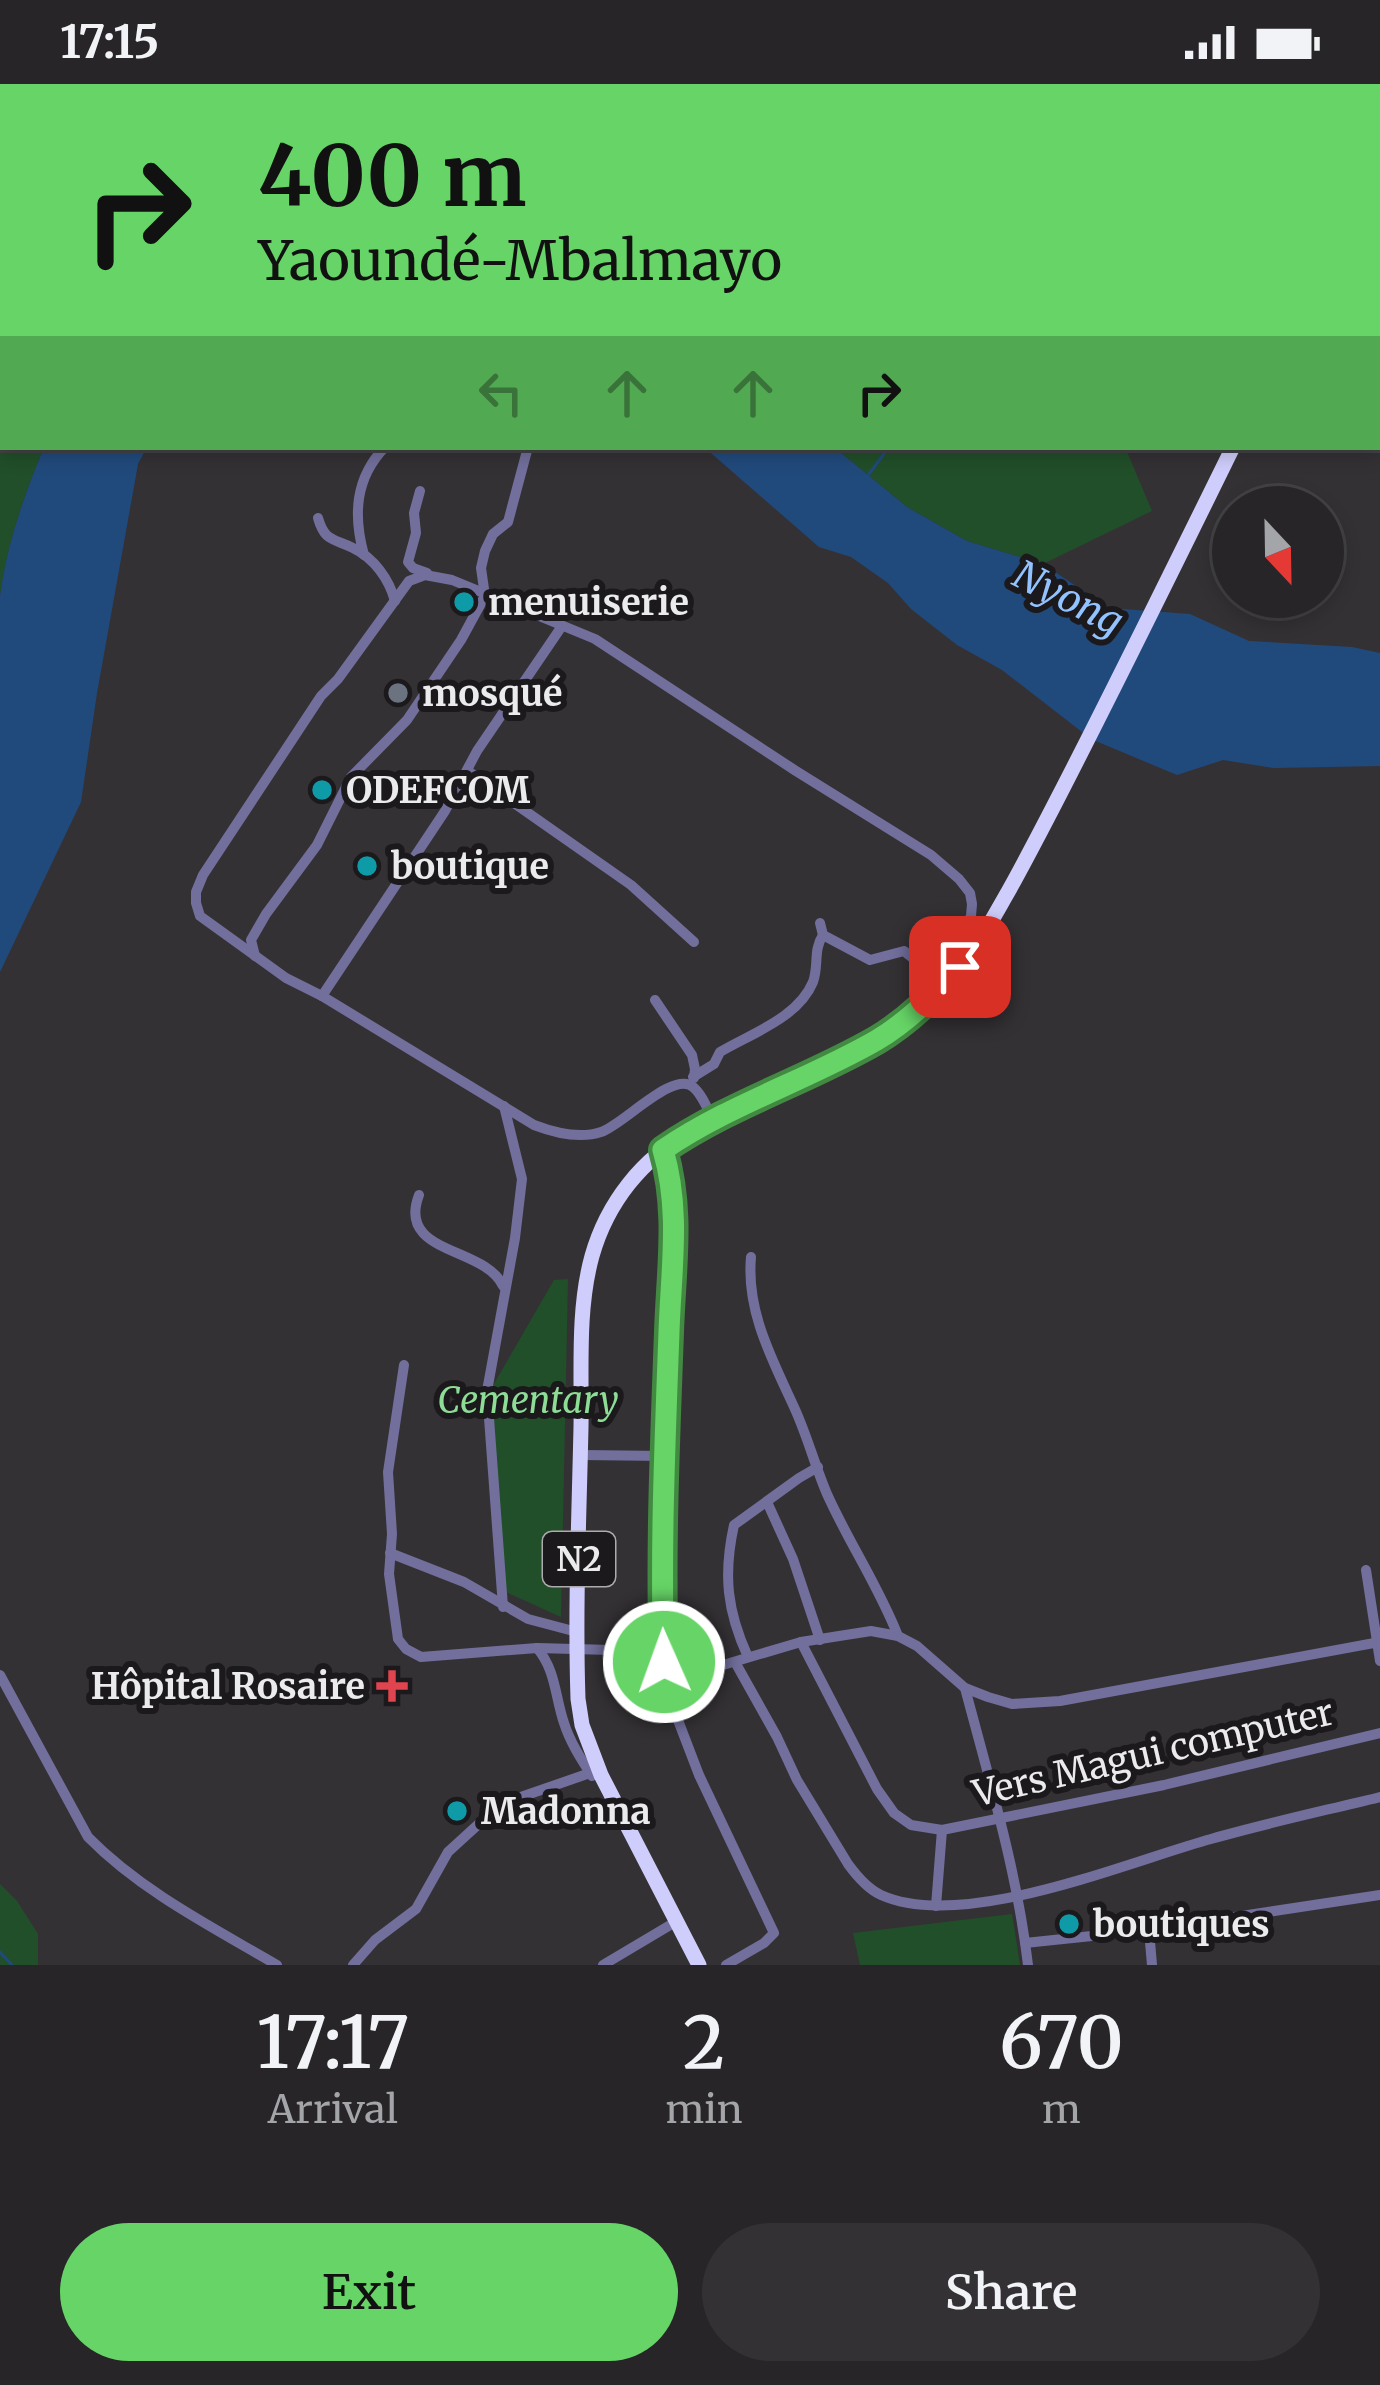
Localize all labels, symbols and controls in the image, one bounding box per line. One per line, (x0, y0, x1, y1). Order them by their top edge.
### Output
text: 17:15 (60, 14, 159, 70)
text: 400 m (258, 123, 526, 229)
icon: right (60, 132, 216, 288)
text: Yaoundé-Mbalmayo (258, 227, 782, 295)
icon: left (468, 360, 534, 426)
icon: ahead (594, 360, 660, 426)
icon: ahead (720, 360, 786, 426)
icon: right (846, 360, 912, 426)
north arrow (1212, 486, 1344, 618)
map controls (1212, 486, 1344, 618)
water label: Nyong (1005, 550, 1131, 646)
place label: menuiserie (488, 580, 689, 625)
marker: menuiserie (451, 589, 477, 615)
place label: mosqué (422, 671, 563, 716)
marker: mosqué (385, 680, 411, 706)
place label: ODEFCOM (346, 768, 530, 813)
marker: ODEFCOM (309, 777, 335, 803)
place label: boutique (391, 844, 549, 889)
marker: boutique (354, 853, 380, 879)
pin (909, 916, 1011, 1018)
icon: arrive (927, 934, 993, 1000)
park label: Cementary (437, 1378, 619, 1423)
road number: N2 (543, 1532, 615, 1586)
position arrow (601, 1599, 727, 1725)
place label: Hôpital Rosaire (91, 1664, 365, 1709)
marker: Hôpital Rosaire (376, 1670, 408, 1702)
street label: Vers Magui computer (967, 1690, 1338, 1817)
place label: Madonna (481, 1789, 651, 1834)
marker: Madonna (444, 1798, 470, 1824)
place label: boutiques (1093, 1902, 1270, 1947)
marker: boutiques (1056, 1911, 1082, 1937)
text: 17:17 (256, 1997, 409, 2088)
text: 2 (683, 1997, 725, 2088)
text: 670 (999, 1997, 1124, 2088)
text: Arrival (268, 2085, 398, 2134)
text: min (666, 2085, 743, 2134)
text: m (1042, 2085, 1081, 2134)
button: Exit (60, 2223, 678, 2361)
button: Share (702, 2223, 1320, 2361)

